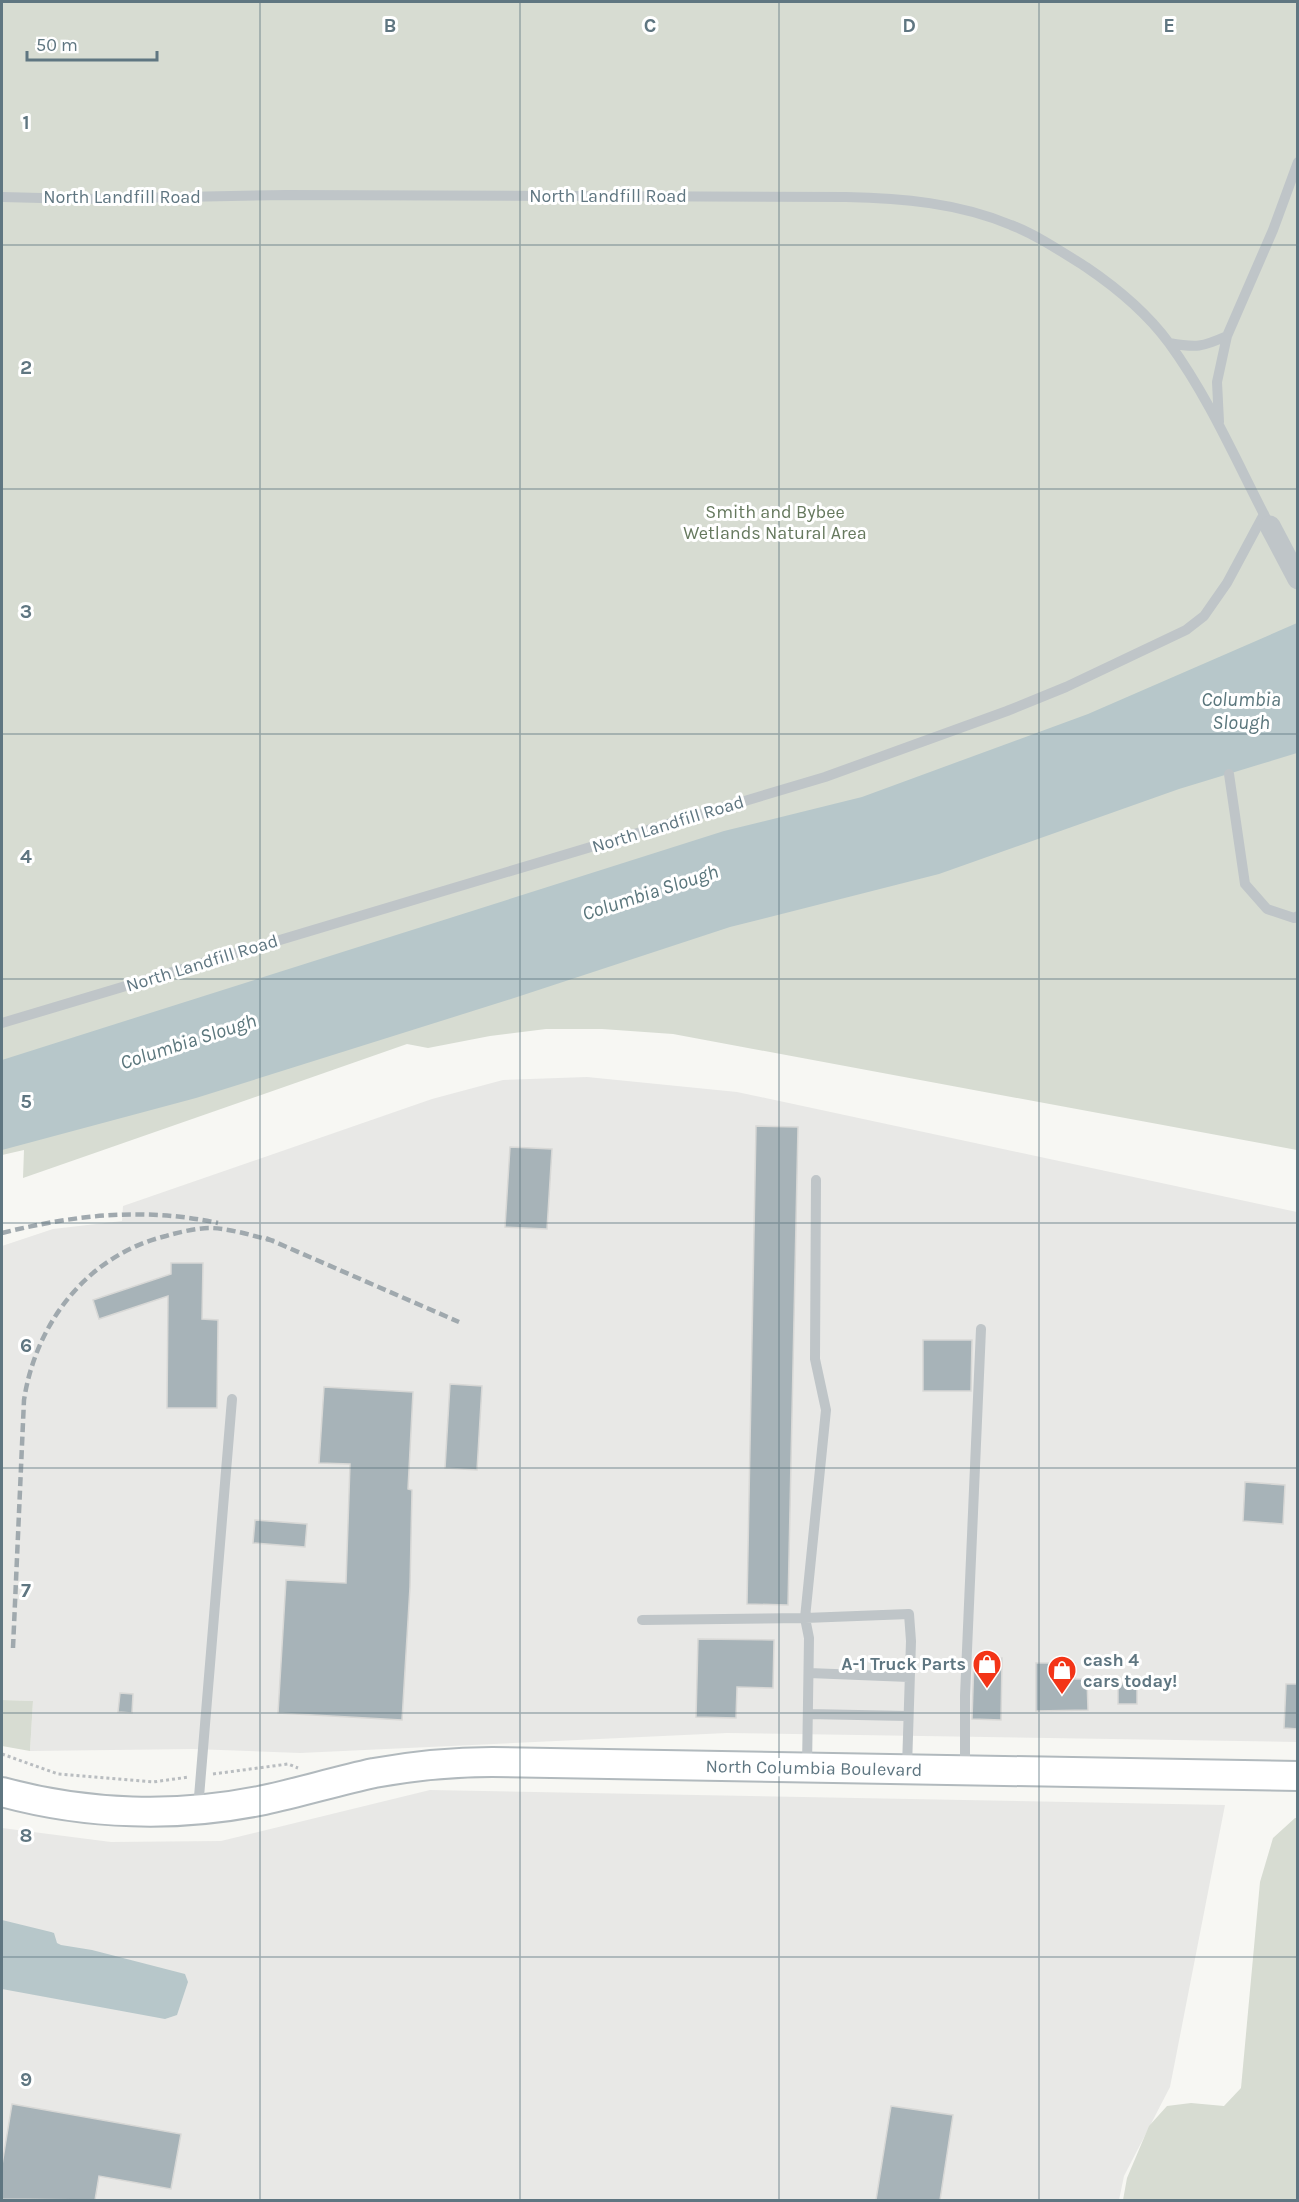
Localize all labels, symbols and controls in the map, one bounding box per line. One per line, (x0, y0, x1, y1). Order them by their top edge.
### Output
text: B (384, 14, 396, 37)
text: C (644, 14, 656, 37)
text: D (902, 14, 916, 37)
text: E (1163, 14, 1175, 37)
scale bar (27, 24, 158, 62)
text: 50 m (36, 34, 78, 56)
text: 1 (22, 111, 30, 134)
street label: North Landfill Road (529, 185, 687, 207)
street label: North Landfill Road (43, 186, 201, 208)
text: 2 (20, 356, 32, 379)
park label: Smith and Bybee Wetlands Natural Area (683, 501, 867, 544)
text: 3 (20, 600, 32, 623)
water label: Columbia Slough (1201, 688, 1281, 734)
street label: North Landfill Road (589, 790, 747, 858)
text: 4 (20, 845, 32, 868)
water label: Columbia Slough (579, 860, 721, 925)
street label: North Landfill Road (123, 929, 281, 997)
water label: Columbia Slough (117, 1009, 259, 1074)
text: 5 (20, 1090, 32, 1113)
text: 6 (20, 1334, 32, 1357)
text: 7 (21, 1579, 31, 1602)
shop icon: A-1 Truck Parts (971, 1648, 1003, 1690)
place label: cash 4 cars today! (1083, 1649, 1177, 1692)
place label: A-1 Truck Parts (841, 1653, 966, 1675)
shop icon: cash 4 cars today! (1046, 1654, 1078, 1696)
street label: North Columbia Boulevard (705, 1755, 923, 1781)
text: 8 (20, 1824, 32, 1847)
text: 9 (20, 2068, 32, 2091)

